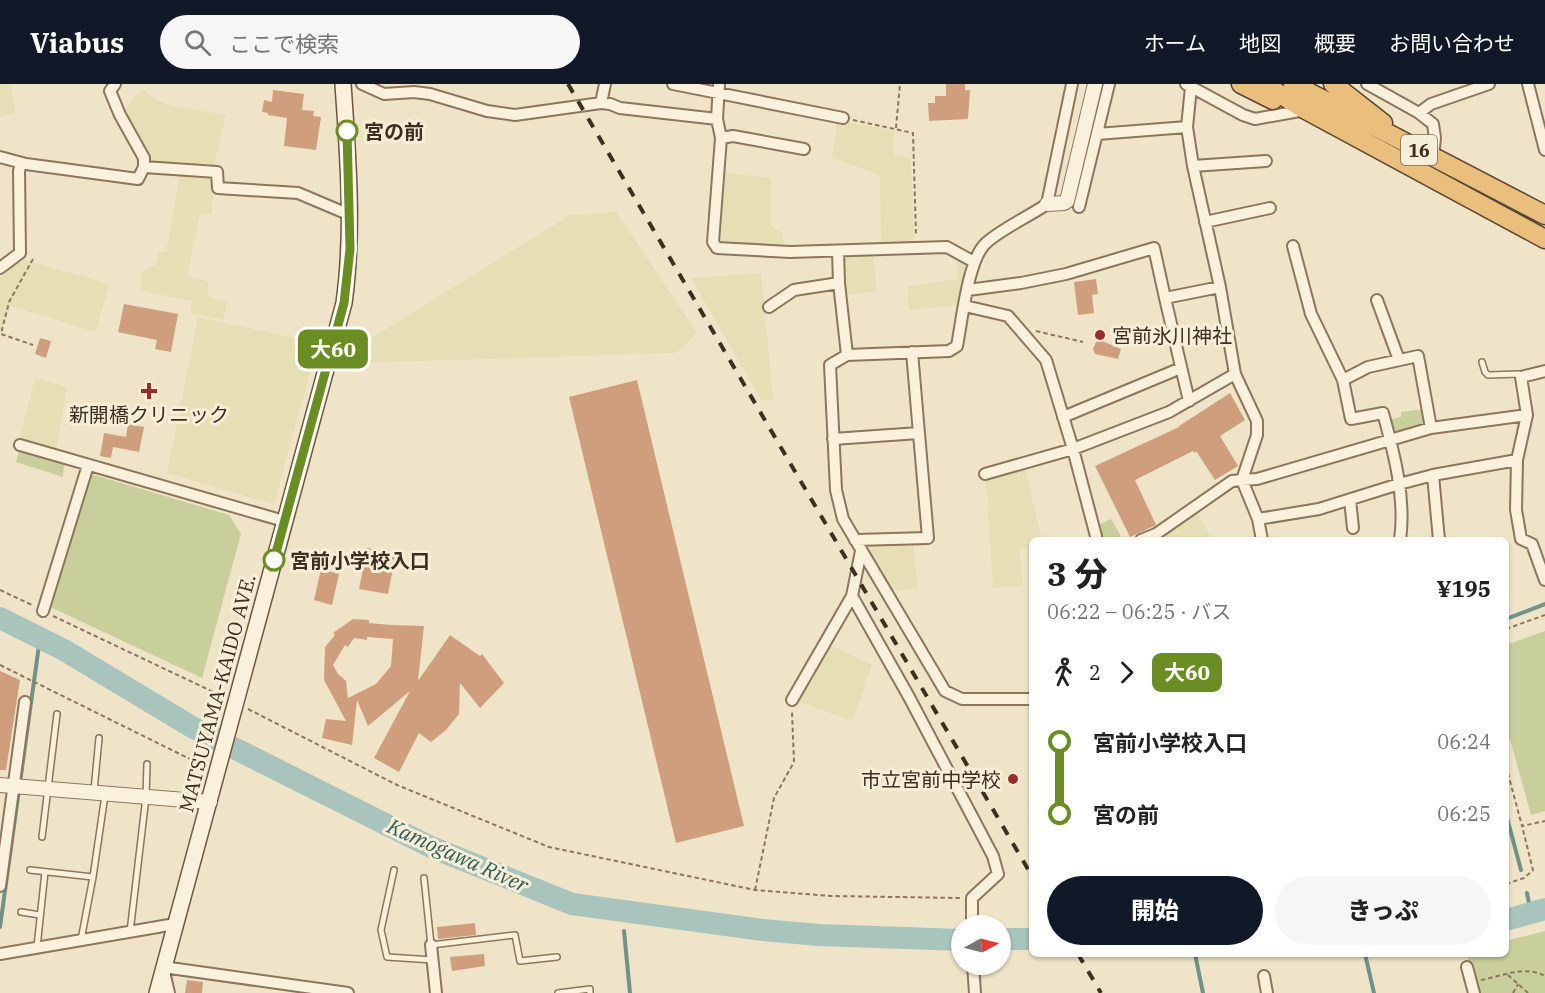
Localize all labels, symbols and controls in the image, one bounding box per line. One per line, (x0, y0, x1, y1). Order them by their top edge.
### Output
search box (160, 15, 580, 69)
text: Viabus (30, 24, 124, 61)
icon: search (181, 26, 214, 59)
text: ここで検索 (229, 29, 339, 58)
text: ホーム (1144, 29, 1206, 57)
text: 地図 (1239, 29, 1281, 57)
text: 概要 (1314, 29, 1356, 57)
text: お問い合わせ (1389, 29, 1515, 57)
place label: 宮の前 (364, 118, 424, 145)
marker: 宮の前 (336, 120, 358, 142)
road number: 16 (1401, 135, 1437, 165)
place label: 宮前氷川神社 (1112, 322, 1232, 349)
marker: 宮前氷川神社 (1093, 328, 1107, 342)
line badge: 大60 (298, 330, 368, 368)
text: 大60 (310, 335, 356, 363)
marker: 新開橋クリニック (140, 382, 158, 400)
place label: 新開橋クリニック (69, 401, 229, 428)
place label: 宮前小学校入口 (290, 547, 430, 574)
marker: 宮前小学校入口 (263, 549, 285, 571)
text: 3 分 (1047, 552, 1107, 595)
street label: MATSUYAMA-KAIDO AVE. (172, 571, 262, 815)
text: ¥195 (1436, 574, 1491, 603)
text: 06:22 – 06:25 · バス (1047, 598, 1231, 625)
icon: walk (1047, 656, 1080, 689)
icon: forward (1110, 656, 1143, 689)
text: 大60 (1164, 658, 1210, 686)
text: 2 (1089, 659, 1101, 686)
text: 宮前小学校入口 (1093, 728, 1247, 757)
text: 06:24 (1437, 728, 1491, 755)
place label: 市立宮前中学校 (861, 766, 1001, 793)
marker: 市立宮前中学校 (1006, 772, 1020, 786)
text: 宮の前 (1093, 800, 1159, 829)
text: 06:25 (1437, 800, 1491, 827)
water label: Kamogawa River (382, 811, 534, 899)
button: 開始 (1047, 876, 1263, 945)
button: きっぷ (1275, 876, 1491, 945)
north arrow (951, 915, 1011, 975)
map controls (951, 915, 1011, 975)

